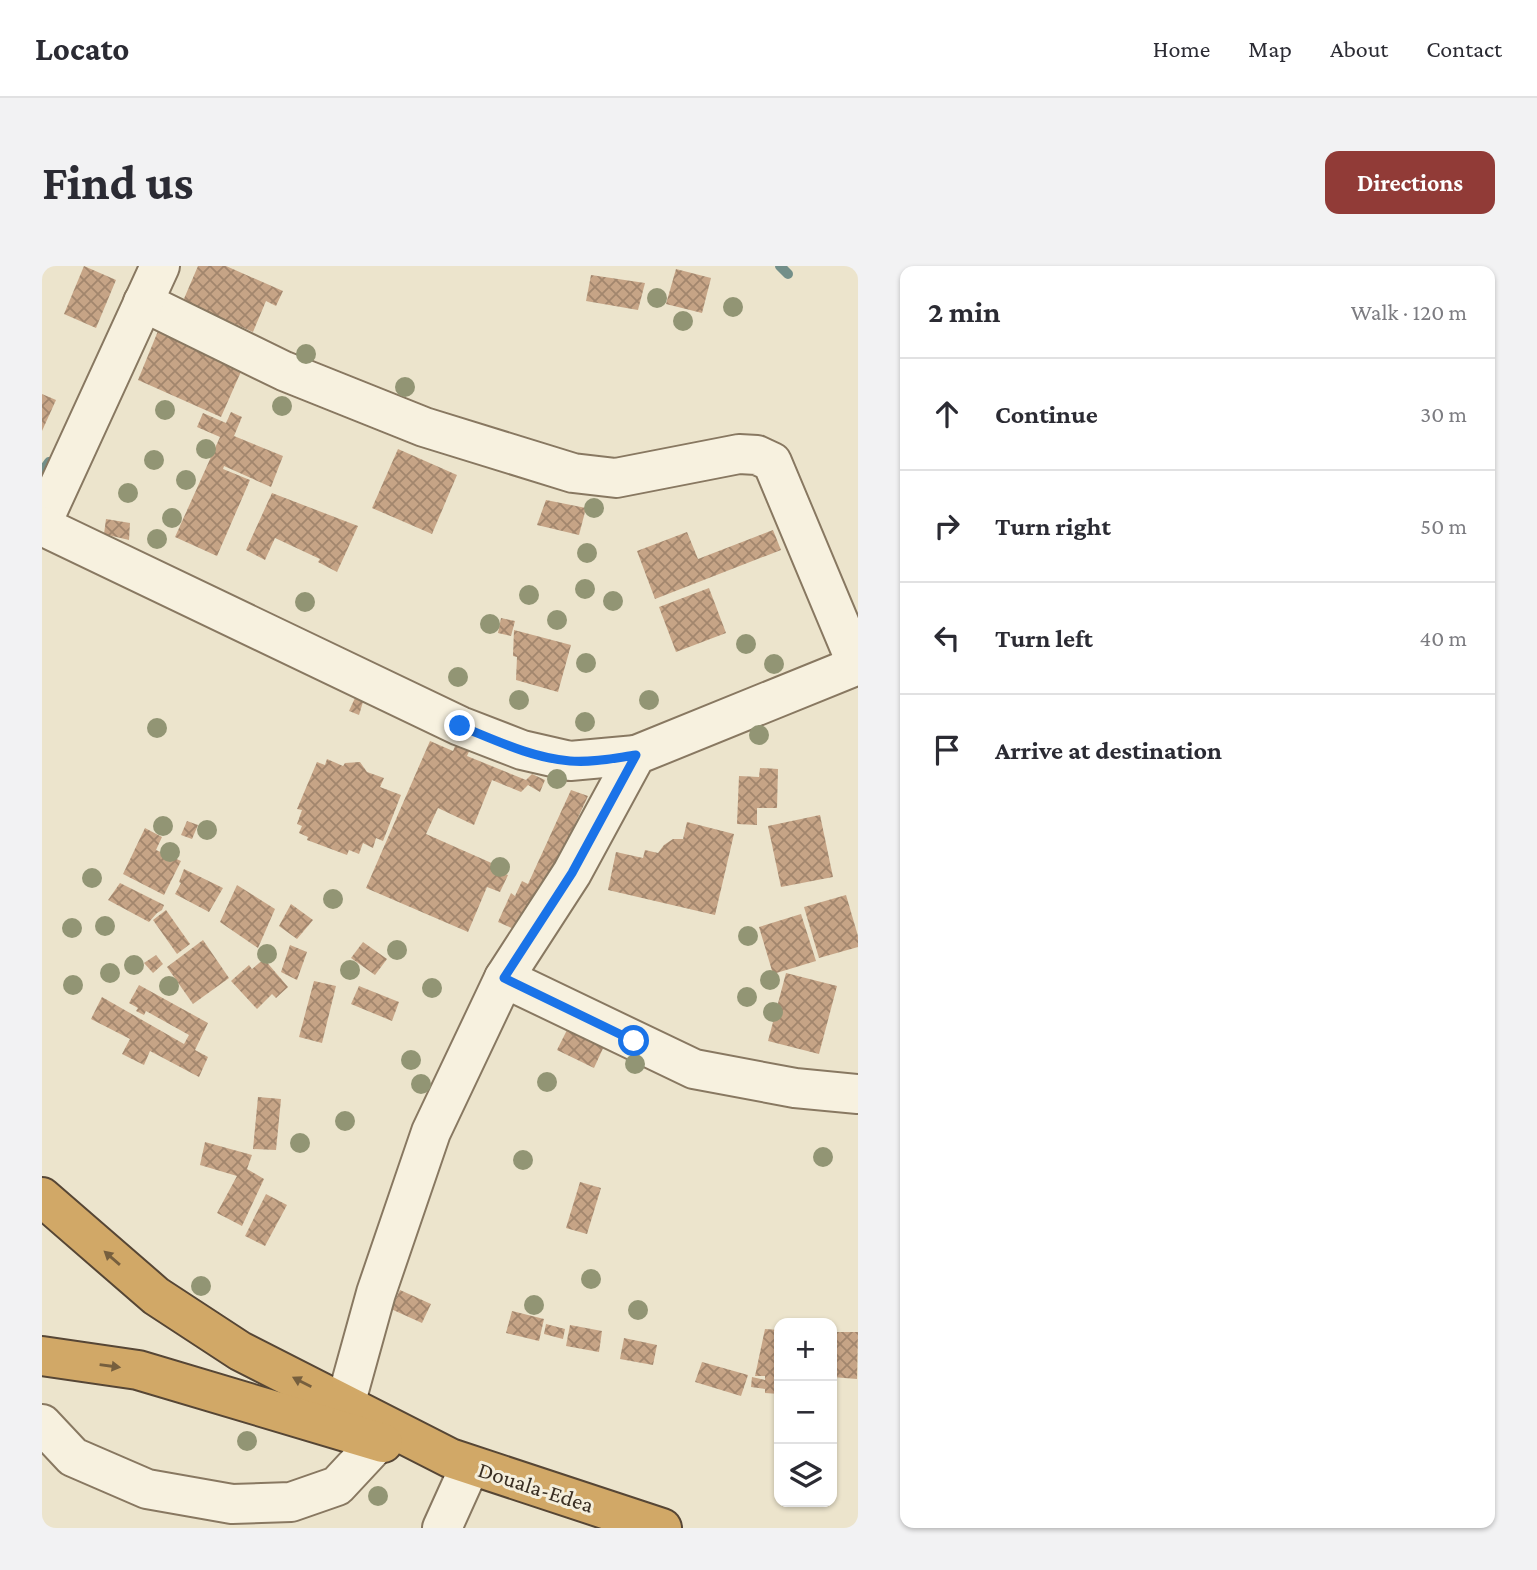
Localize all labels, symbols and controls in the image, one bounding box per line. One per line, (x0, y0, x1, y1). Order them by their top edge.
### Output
text: Locato (35, 30, 130, 67)
text: Home (1153, 35, 1210, 62)
text: Map (1248, 35, 1292, 62)
text: About (1330, 35, 1388, 62)
text: Contact (1426, 35, 1502, 62)
button: Directions (1325, 151, 1495, 214)
text: Find us (42, 155, 194, 210)
text: 2 min (928, 295, 1000, 328)
text: Walk · 120 m (1351, 299, 1467, 325)
icon: ahead (928, 395, 966, 433)
text: Continue (995, 400, 1098, 429)
text: 30 m (1420, 401, 1467, 427)
icon: right (928, 507, 966, 545)
text: Turn right (995, 512, 1111, 541)
text: 50 m (1420, 513, 1467, 539)
icon: left (928, 619, 966, 657)
text: Turn left (995, 624, 1093, 653)
text: 40 m (1419, 625, 1467, 651)
route end (444, 710, 475, 741)
icon: arrive (928, 731, 966, 769)
text: Arrive at destination (995, 736, 1222, 765)
route start (618, 1025, 649, 1056)
one-way arrow (104, 1251, 121, 1266)
map controls (774, 1318, 837, 1507)
button: + (774, 1318, 837, 1381)
one-way arrow (99, 1360, 121, 1371)
one-way arrow (292, 1377, 312, 1388)
button: − (774, 1381, 837, 1444)
button: layers (774, 1444, 837, 1507)
street label: Douala-Edea (475, 1456, 597, 1518)

